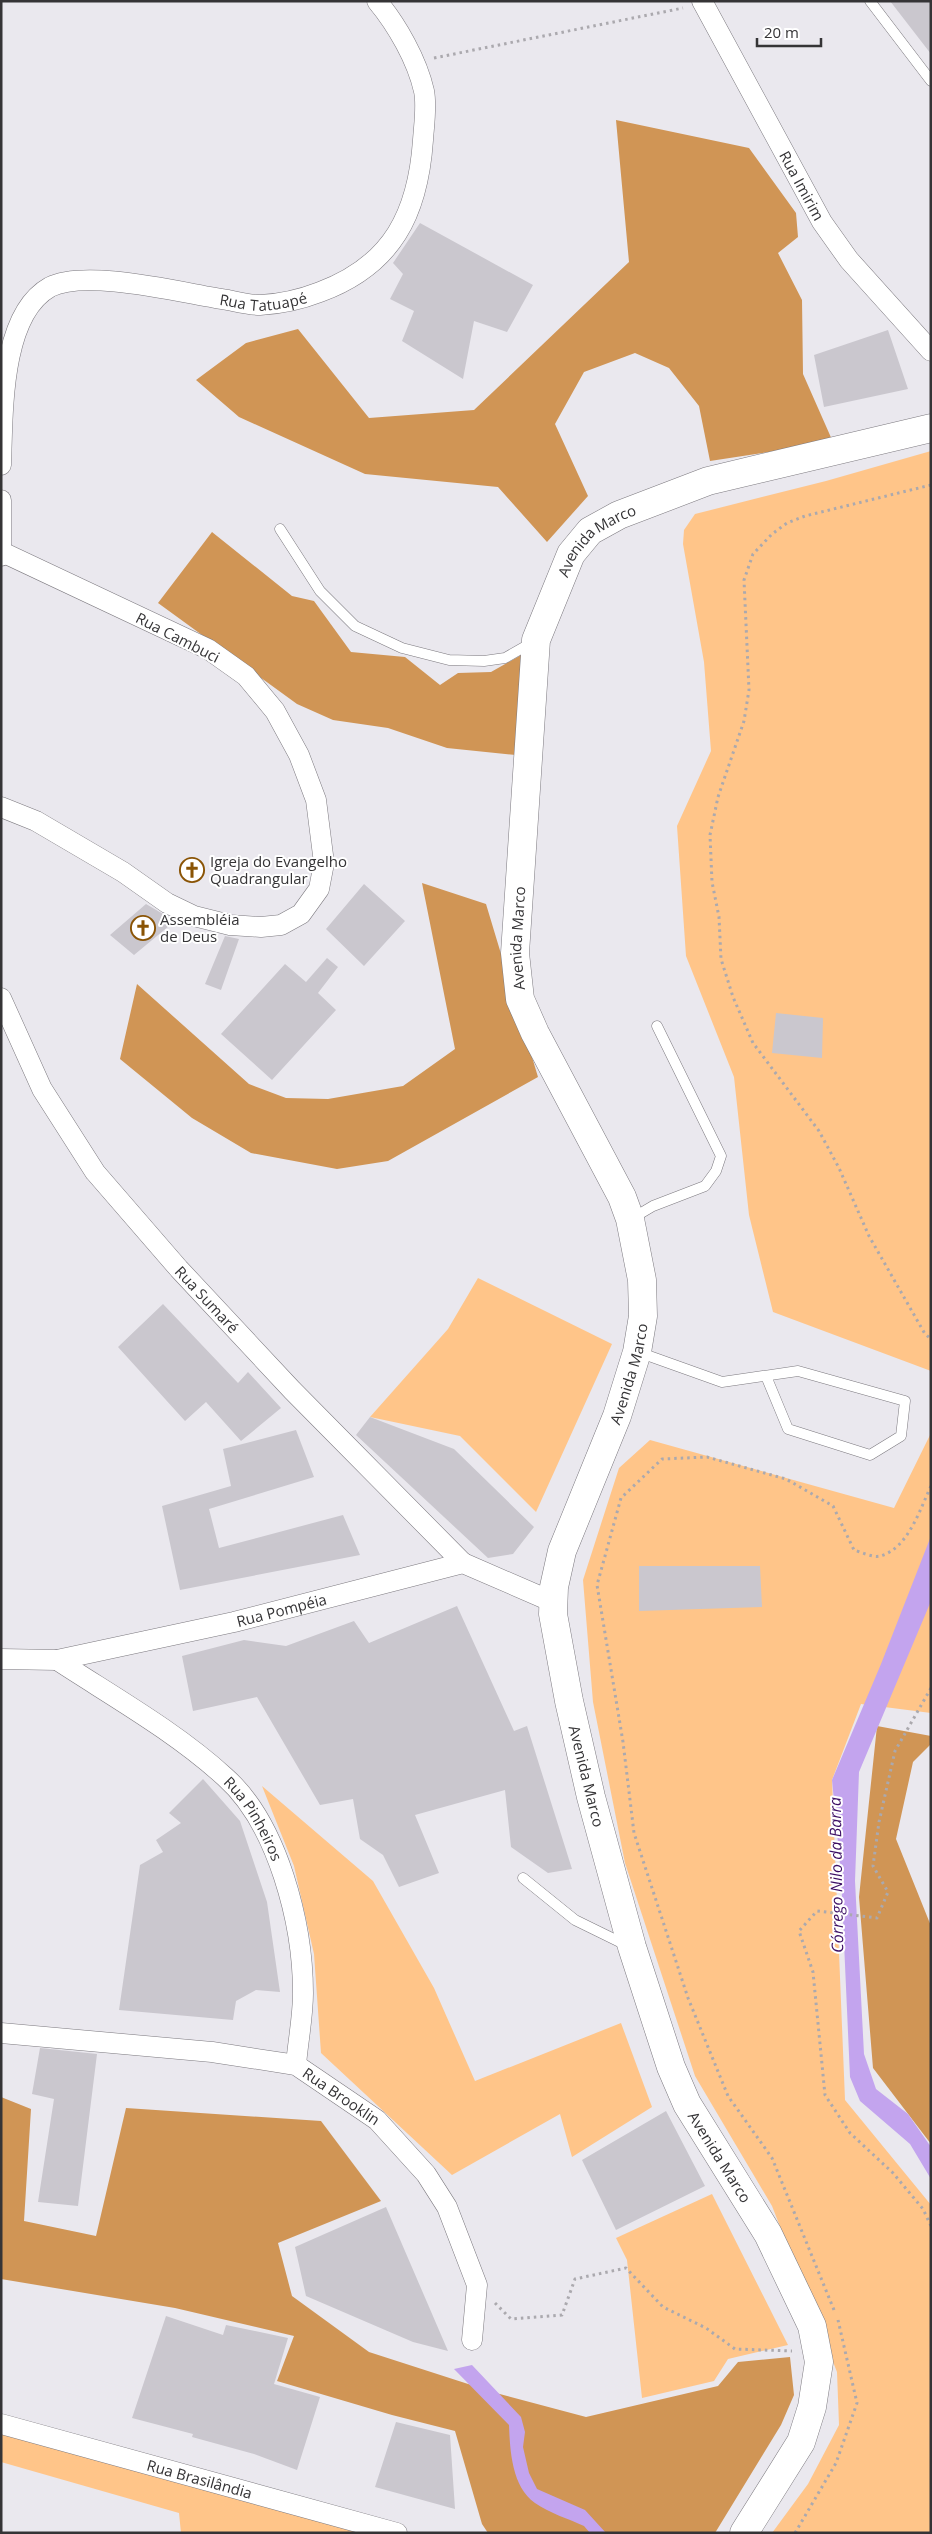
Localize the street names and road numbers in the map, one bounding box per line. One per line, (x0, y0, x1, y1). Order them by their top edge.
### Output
street label: Rua Imirim (775, 147, 829, 224)
street label: Rua Tatuapé (218, 287, 309, 315)
street label: Avenida Marco (553, 499, 639, 580)
street label: Rua Cambuci (133, 607, 223, 667)
street label: Avenida Marco (505, 886, 529, 991)
street label: Rua Sumaré (171, 1261, 244, 1337)
street label: Avenida Marco (605, 1322, 652, 1427)
street label: Rua Pompéia (234, 1589, 329, 1631)
street label: Avenida Marco (565, 1723, 609, 1829)
street label: Rua Pinheiros (220, 1772, 287, 1864)
street label: Rua Brooklin (299, 2063, 384, 2129)
street label: Avenida Marco (684, 2108, 756, 2206)
street label: Rua Brasilândia (145, 2455, 255, 2503)

